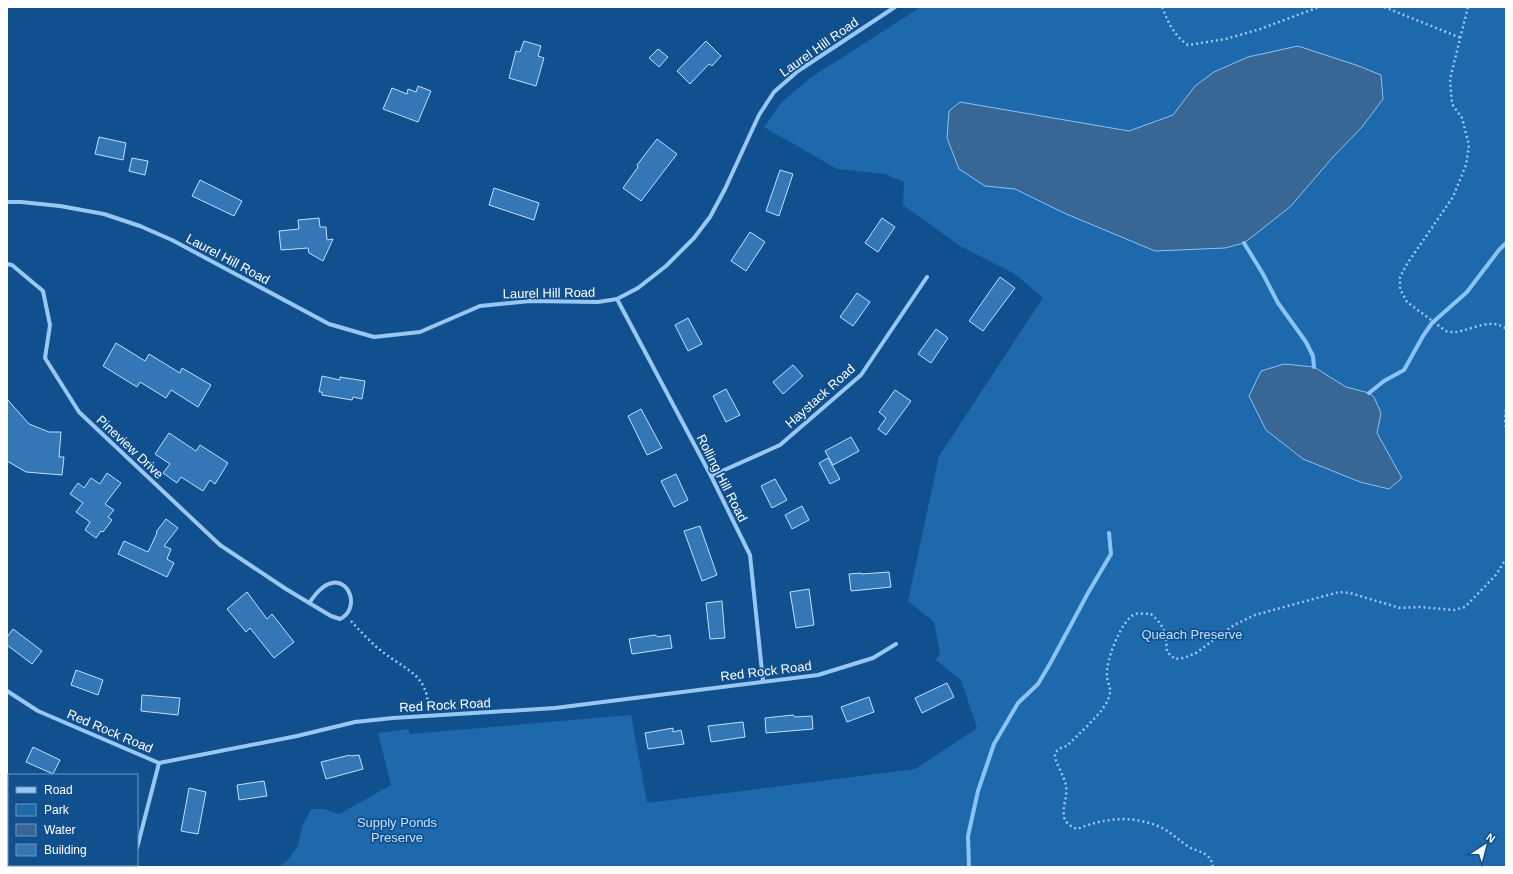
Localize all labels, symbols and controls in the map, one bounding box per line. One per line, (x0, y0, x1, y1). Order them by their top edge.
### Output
street label: Laurel Hill Road (777, 14, 861, 80)
street label: Laurel Hill Road (184, 231, 272, 287)
street label: Laurel Hill Road (503, 285, 595, 301)
street label: Haystack Road (782, 361, 858, 431)
street label: Pineview Drive (93, 412, 167, 482)
street label: Rolling Hill Road (694, 432, 750, 524)
park label: Queach Preserve (1141, 627, 1243, 642)
street label: Red Rock Road (720, 658, 812, 684)
street label: Red Rock Road (399, 695, 491, 715)
street label: Red Rock Road (65, 706, 155, 756)
legend (8, 774, 138, 866)
text: Road (44, 783, 73, 797)
text: Park (44, 803, 70, 817)
park label: Supply Ponds Preserve (357, 815, 438, 845)
text: Water (44, 823, 76, 837)
north arrow (1465, 826, 1505, 866)
text: N (1484, 831, 1498, 845)
text: Building (44, 843, 87, 857)

